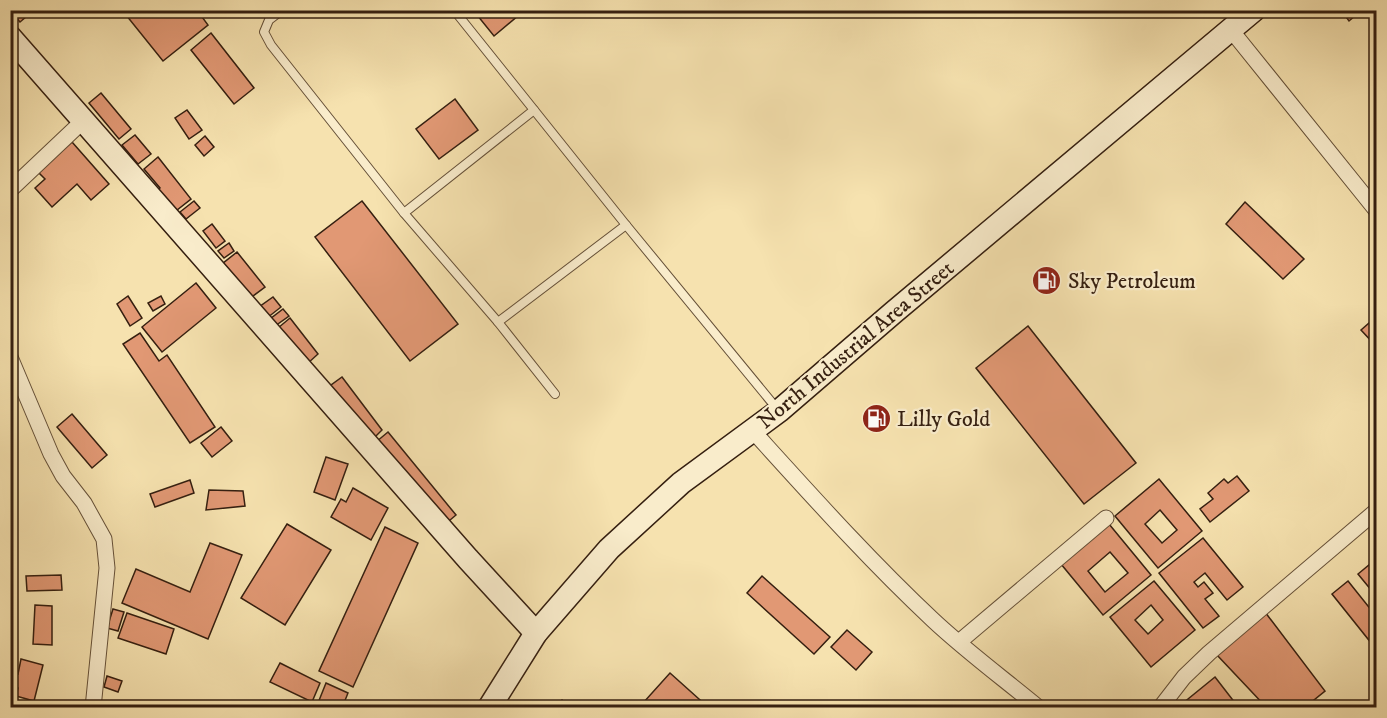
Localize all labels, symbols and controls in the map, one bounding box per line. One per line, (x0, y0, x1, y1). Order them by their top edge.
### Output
street label: North Industrial Area Street (752, 255, 960, 435)
fuel station icon: Sky Petroleum (1031, 264, 1063, 296)
place label: Sky Petroleum (1068, 268, 1196, 295)
fuel station icon: Lilly Gold (860, 402, 892, 434)
place label: Lilly Gold (897, 406, 990, 433)

